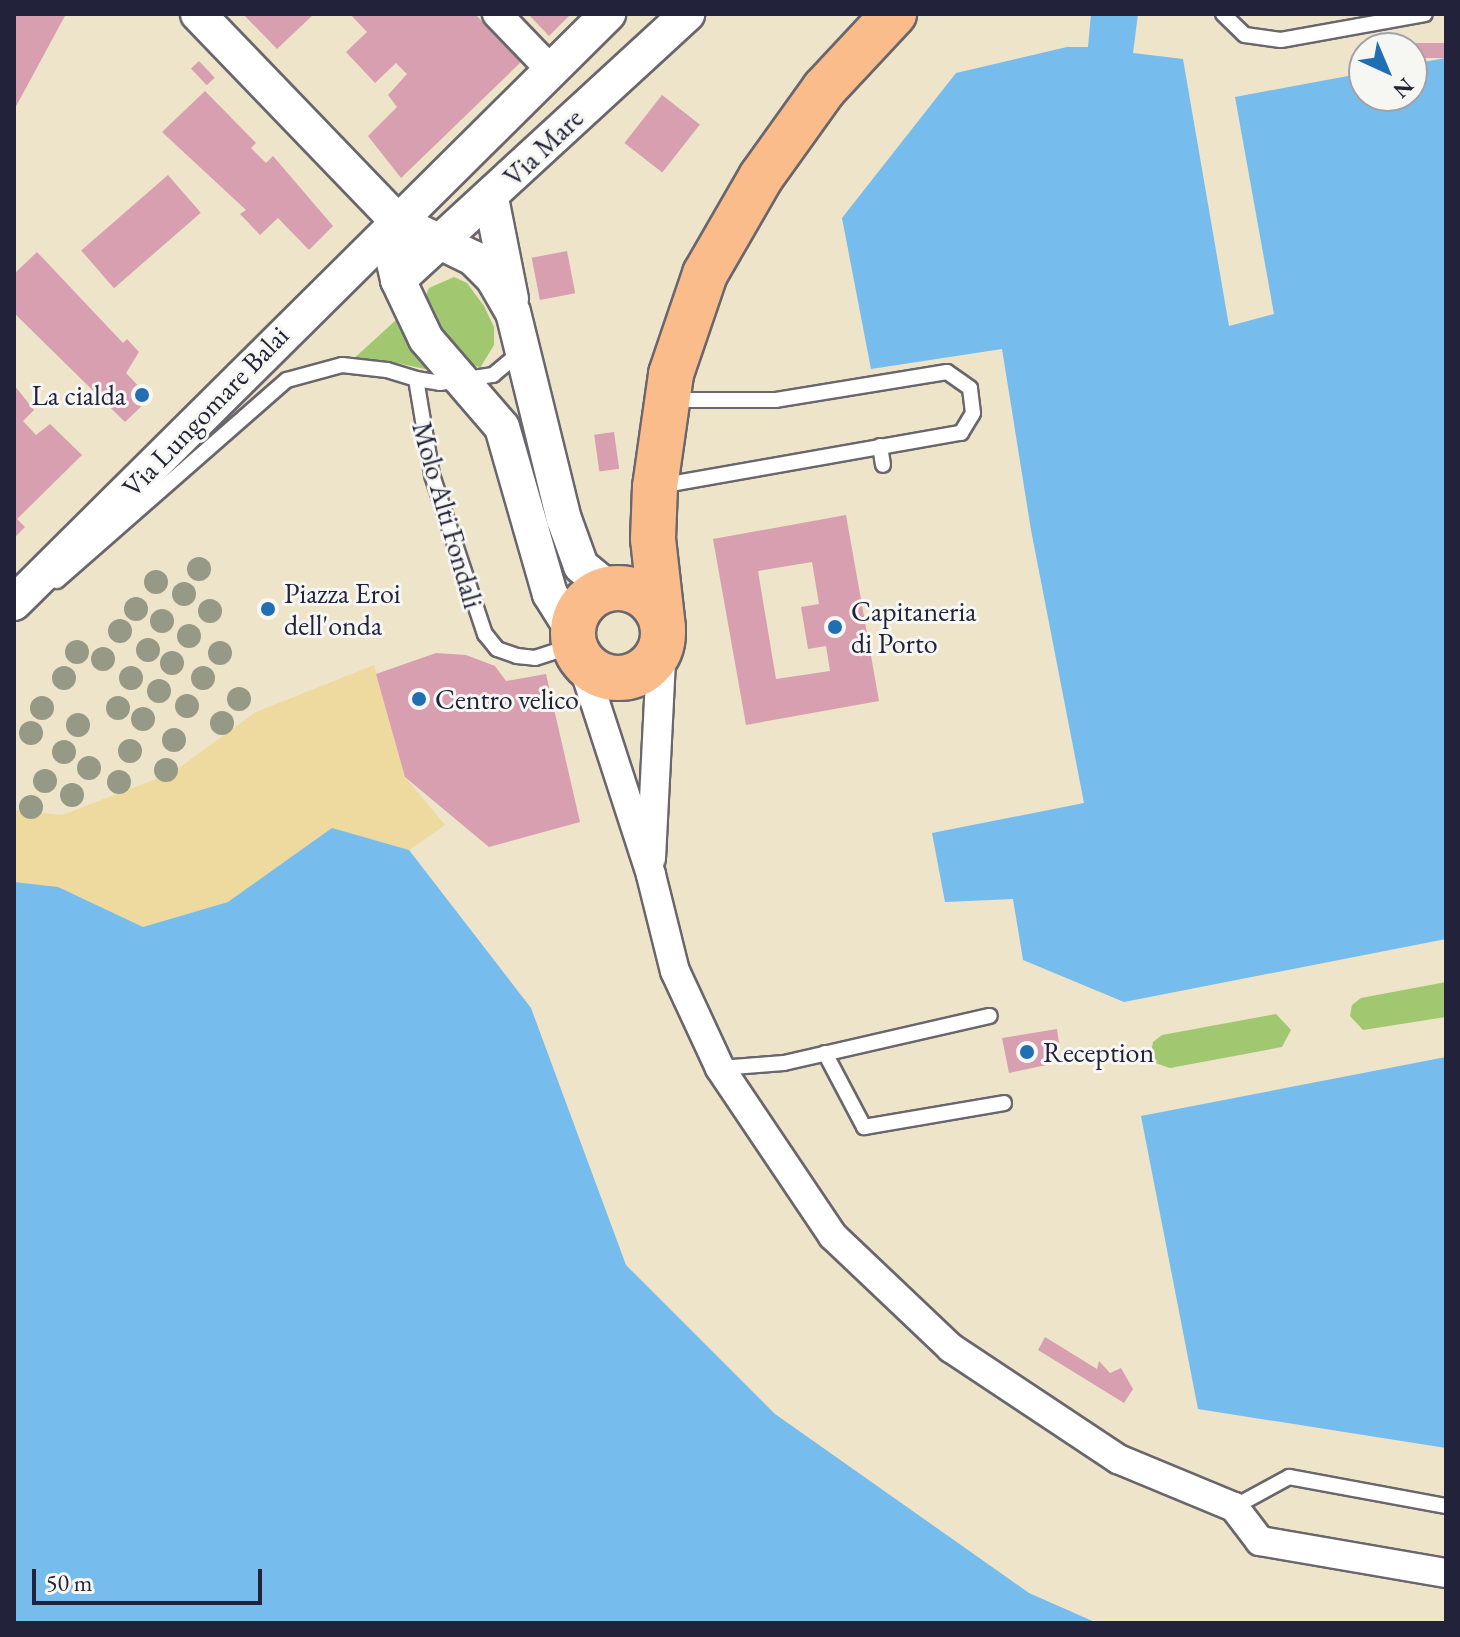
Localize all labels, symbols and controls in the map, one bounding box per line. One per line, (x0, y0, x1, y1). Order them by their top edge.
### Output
north arrow (1348, 32, 1428, 112)
text: N (1387, 72, 1420, 105)
street label: Via Mare (496, 101, 590, 193)
street label: Via Lungomare Balai (115, 318, 295, 504)
place label: La cialda (31, 378, 126, 412)
marker: La cialda (133, 386, 151, 404)
street label: Molo Alti Fondali (405, 418, 491, 612)
place label: Piazza Eroi dell'onda (284, 576, 401, 642)
place label: Capitaneria di Porto (851, 594, 976, 660)
marker: Piazza Eroi dell'onda (259, 600, 277, 618)
marker: Capitaneria di Porto (826, 618, 844, 636)
place label: Centro velico (435, 682, 579, 716)
marker: Centro velico (410, 690, 428, 708)
place label: Reception (1043, 1035, 1154, 1069)
marker: Reception (1018, 1043, 1036, 1061)
scale bar (36, 1553, 266, 1603)
text: 50 m (46, 1567, 93, 1598)

